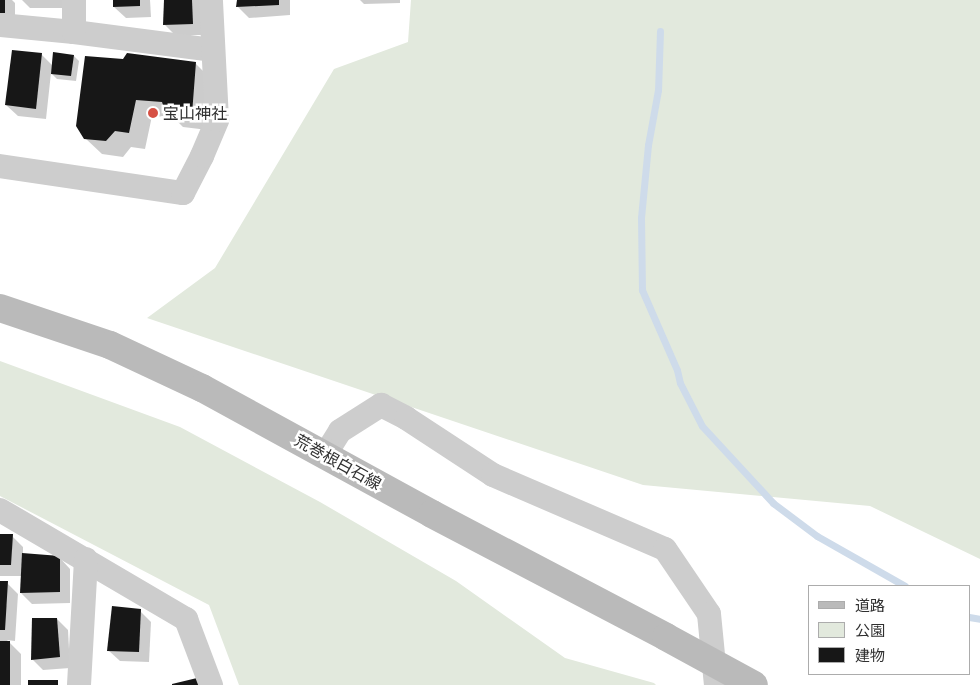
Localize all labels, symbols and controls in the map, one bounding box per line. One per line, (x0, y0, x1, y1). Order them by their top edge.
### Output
place label: 宝山神社 (163, 103, 227, 123)
marker: 宝山神社 (147, 107, 159, 119)
street label: 荒巻根白石線 (291, 430, 385, 494)
legend (808, 585, 970, 675)
text: 道路 (855, 595, 885, 615)
text: 公園 (855, 620, 885, 640)
text: 建物 (855, 645, 885, 665)

